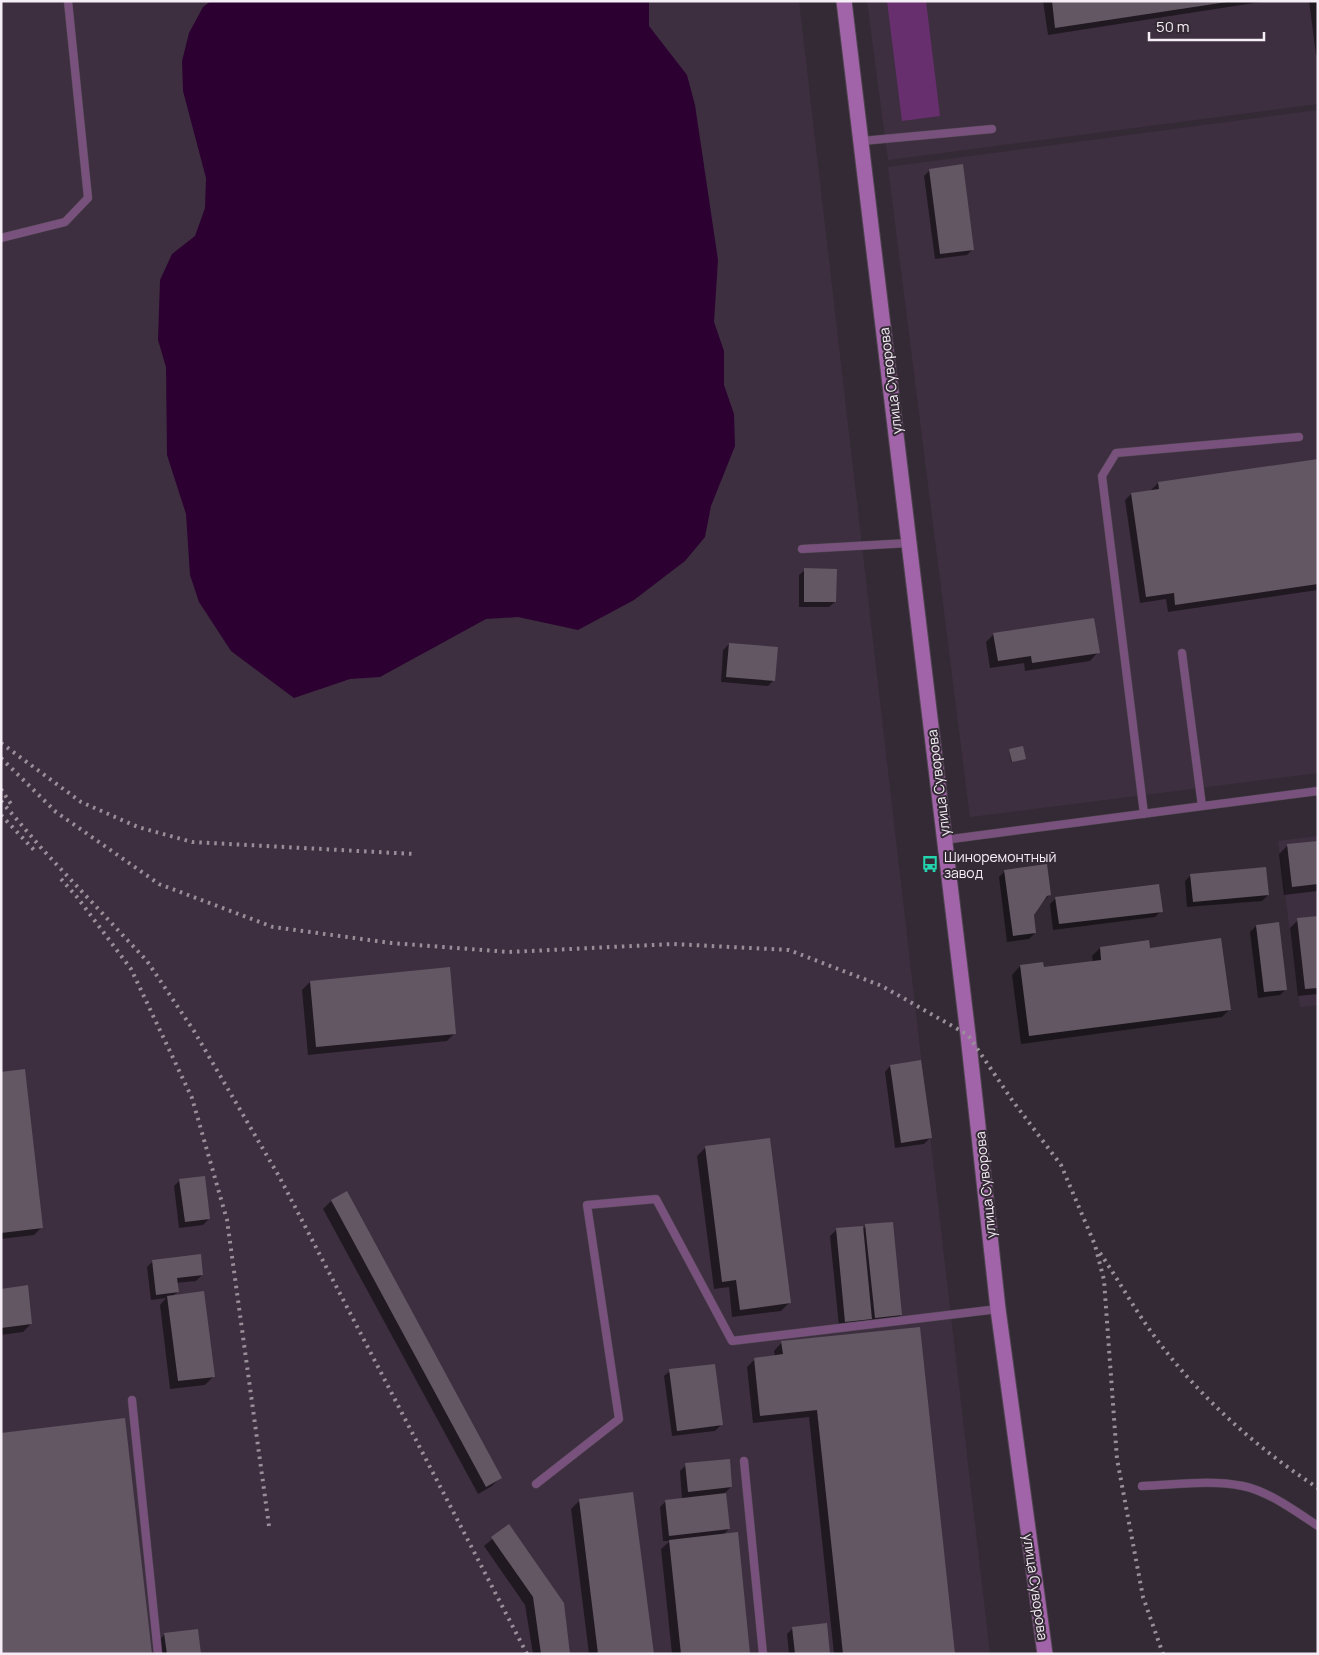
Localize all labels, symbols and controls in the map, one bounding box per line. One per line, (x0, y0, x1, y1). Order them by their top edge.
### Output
scale bar (1149, 10, 1264, 42)
text: 50 m (1156, 16, 1190, 37)
street label: улица Суворова (874, 327, 906, 435)
street label: улица Суворова (922, 729, 954, 837)
place label: Шиноремонтный завод (944, 847, 1056, 882)
bus stop icon: Шиноремонтный завод (920, 854, 940, 874)
street label: улица Суворова (970, 1131, 1000, 1239)
street label: улица Суворова (1019, 1533, 1053, 1641)

